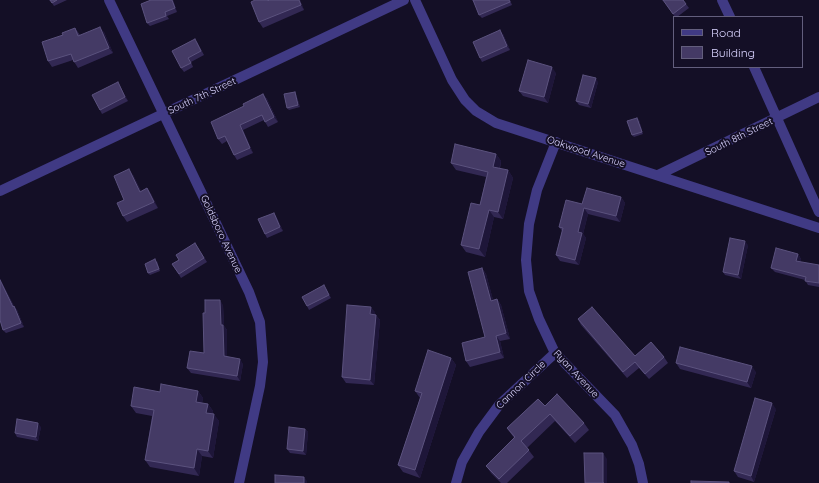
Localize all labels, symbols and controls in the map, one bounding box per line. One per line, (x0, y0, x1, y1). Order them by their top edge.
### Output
legend (673, 16, 803, 68)
text: Road (711, 25, 741, 40)
text: Building (711, 45, 755, 60)
street label: South 7th Street (166, 75, 238, 117)
street label: South 8th Street (703, 115, 775, 159)
street label: Oakwood Avenue (545, 134, 627, 170)
street label: Goldsboro Avenue (198, 193, 244, 275)
street label: Ryan Avenue (551, 348, 601, 400)
street label: Cannon Circle (494, 358, 548, 412)

